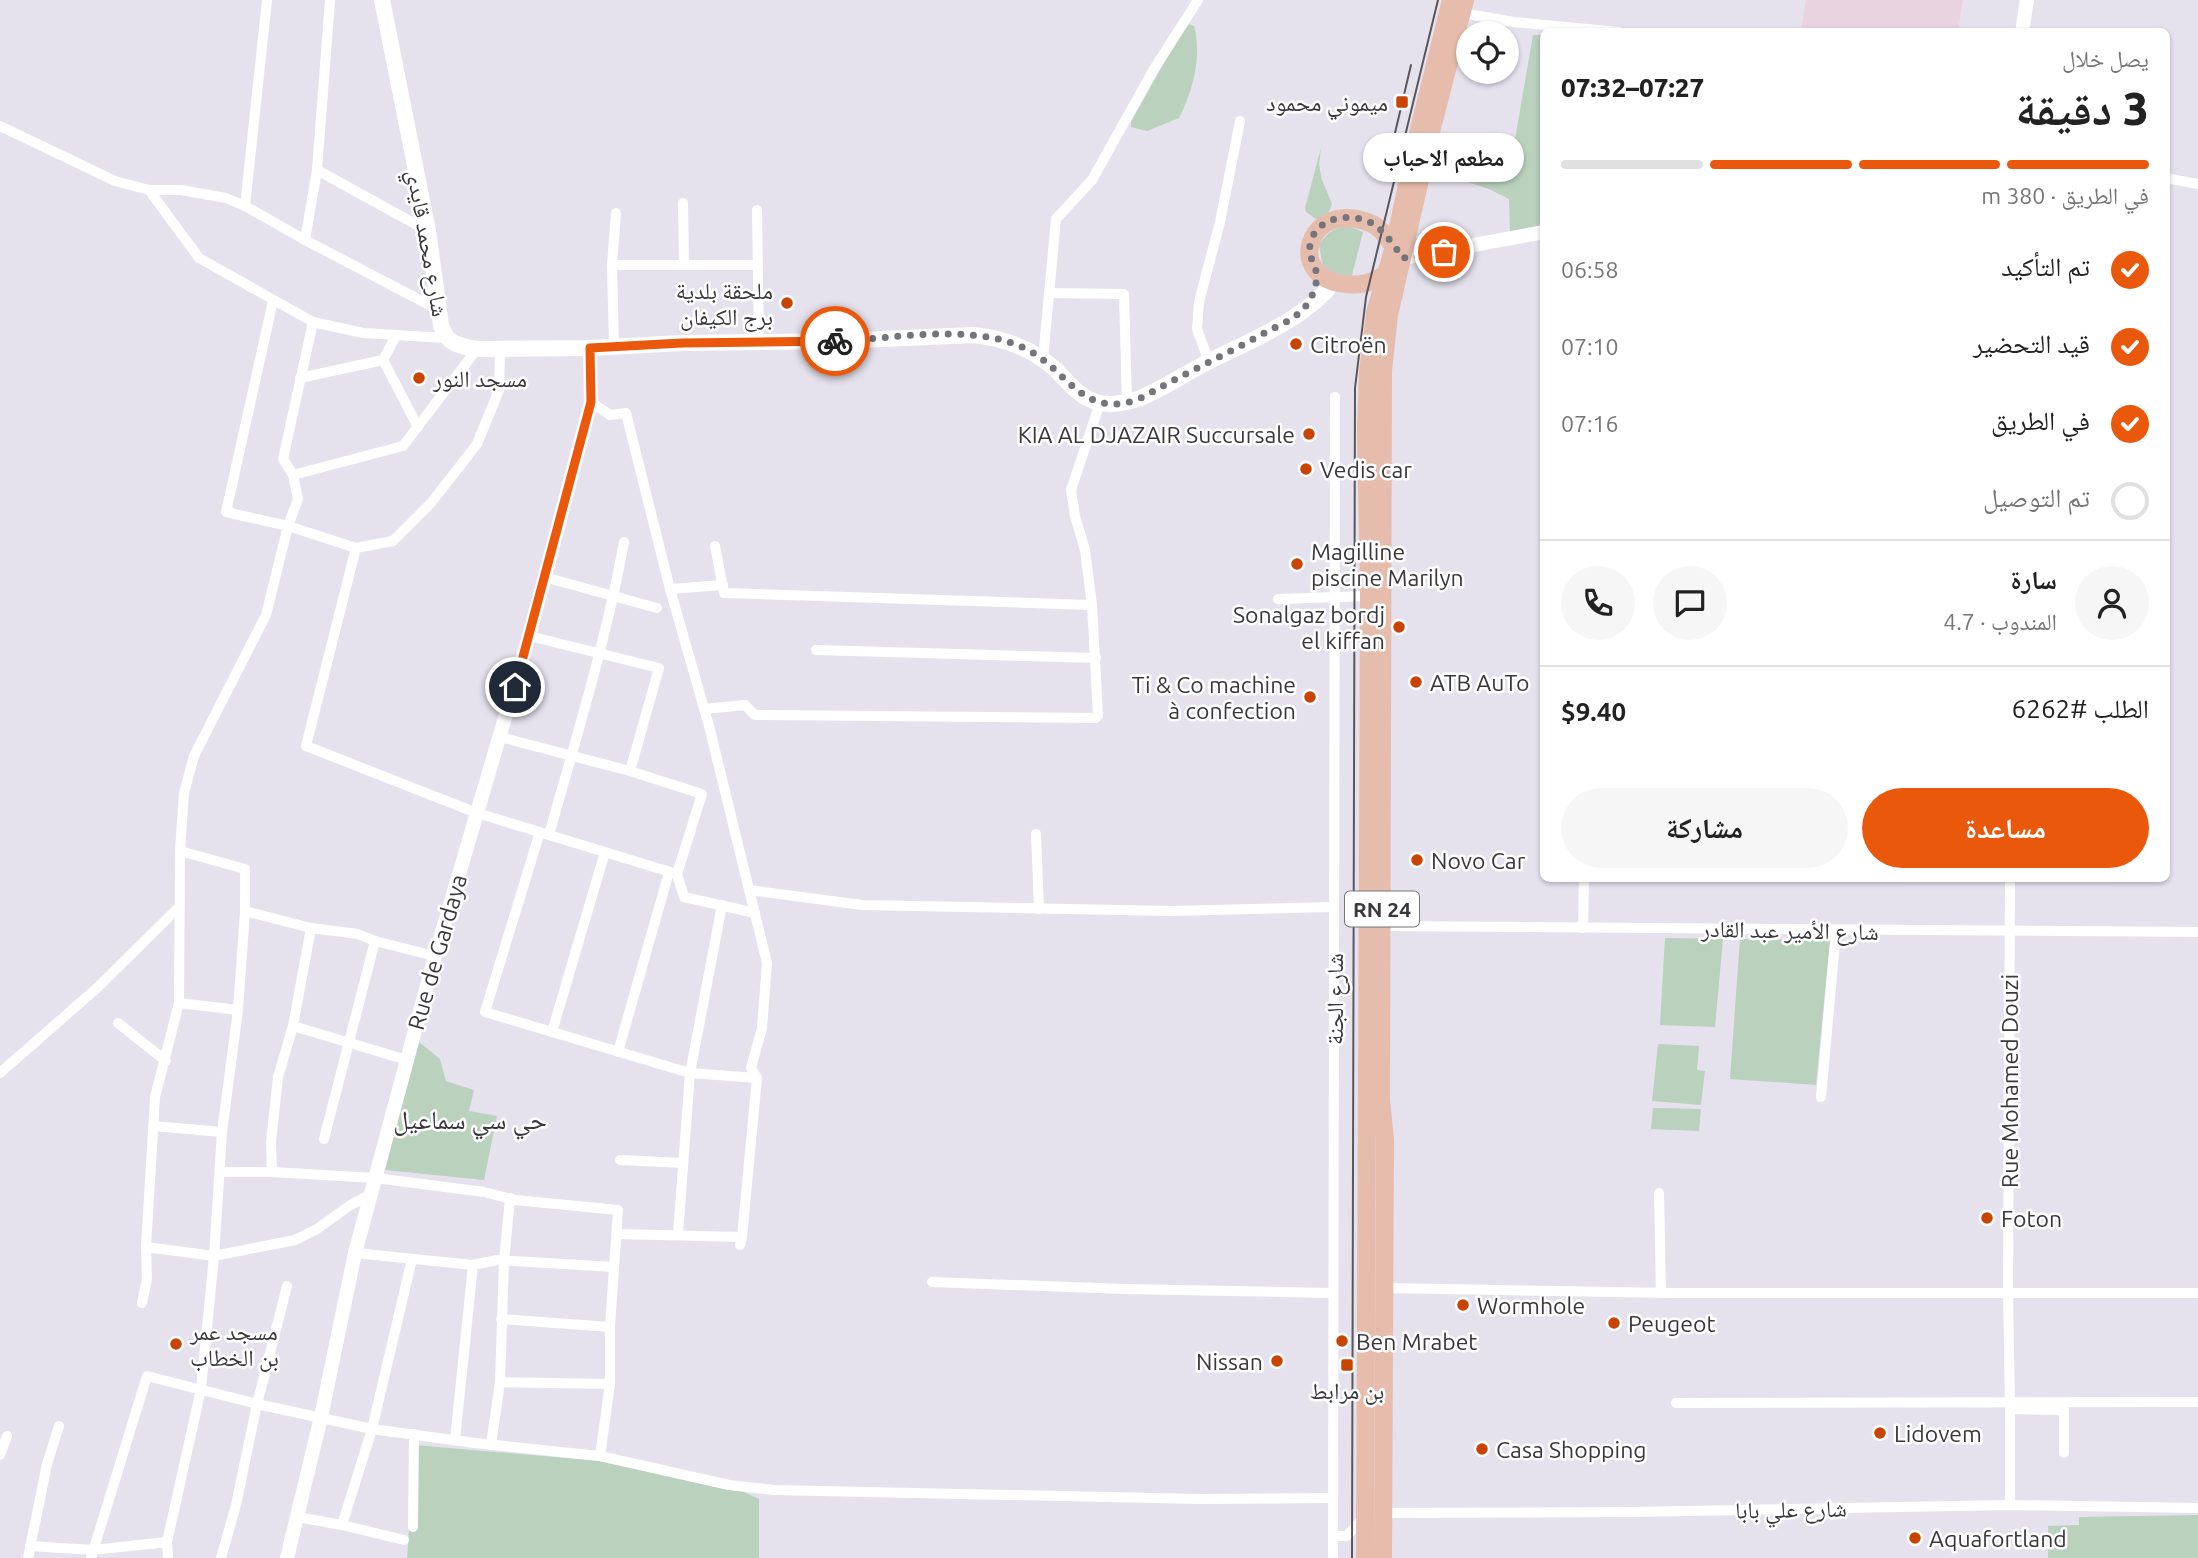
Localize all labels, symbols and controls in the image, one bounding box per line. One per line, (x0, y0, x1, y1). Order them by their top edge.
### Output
map controls (1456, 21, 1519, 84)
button: locate (1456, 21, 1519, 84)
text: يصل خلال (2062, 46, 2149, 71)
text: 07:27–07:32 (1561, 73, 1704, 102)
text: 3 دقيقة (2015, 82, 2149, 134)
place label: ميموني محمود (1266, 90, 1388, 121)
marker: ميموني محمود (1394, 94, 1410, 110)
callout: مطعم الاحباب (1364, 133, 1524, 182)
text: مطعم الاحباب (1383, 145, 1504, 170)
street label: شارع محمد قايدي (396, 167, 453, 320)
text: في الطريق · 380 m (1981, 183, 2149, 208)
pin (1414, 222, 1474, 282)
icon: bag (1425, 233, 1463, 271)
icon: check (2111, 251, 2149, 289)
text: تم التأكيد (2001, 252, 2090, 281)
text: 06:58 (1561, 257, 1619, 282)
place label: ملحقة بلدية برج الكيفان (676, 278, 773, 332)
marker: ملحقة بلدية برج الكيفان (779, 295, 795, 311)
courier (800, 306, 870, 376)
icon: bike (816, 322, 854, 360)
icon: check (2111, 328, 2149, 366)
text: قيد التحضير (1973, 329, 2090, 358)
place label: Citroën (1310, 332, 1387, 357)
text: 07:10 (1561, 334, 1619, 359)
marker: Citroën (1288, 336, 1304, 352)
place label: مسجد النور (432, 366, 527, 392)
marker: مسجد النور (411, 370, 427, 386)
icon: check (2111, 405, 2149, 443)
text: في الطريق (1991, 406, 2090, 435)
text: 07:16 (1561, 411, 1619, 436)
place label: KIA AL DJAZAIR Succursale (1018, 422, 1295, 447)
marker: KIA AL DJAZAIR Succursale (1301, 426, 1317, 442)
place label: Vedis car (1320, 457, 1412, 482)
marker: Vedis car (1298, 461, 1314, 477)
text: تم التوصيل (1983, 483, 2090, 512)
place label: Magilline piscine Marilyn (1311, 539, 1464, 590)
marker: Magilline piscine Marilyn (1289, 556, 1305, 572)
text: سارة (2010, 565, 2057, 594)
button: phone (1561, 566, 1635, 640)
button: chat (1653, 566, 1727, 640)
button: person (2075, 566, 2149, 640)
place label: Sonalgaz bordj el kiffan (1233, 602, 1385, 653)
text: المندوب · 4.7 (1943, 609, 2057, 634)
marker: Sonalgaz bordj el kiffan (1391, 619, 1407, 635)
pin (485, 657, 545, 717)
icon: home (496, 668, 534, 706)
place label: ATB AuTo (1430, 670, 1530, 695)
place label: Ti & Co machine à confection (1132, 672, 1296, 723)
marker: ATB AuTo (1408, 674, 1424, 690)
marker: Ti & Co machine à confection (1302, 689, 1318, 705)
text: الطلب #6262 (2012, 694, 2149, 723)
text: $9.40 (1561, 697, 1626, 726)
button: مشاركة (1561, 788, 1848, 868)
button: مساعدة (1862, 788, 2149, 868)
place label: Novo Car (1431, 848, 1526, 873)
marker: Novo Car (1409, 852, 1425, 868)
street label: Rue de Gardaya (403, 871, 471, 1033)
road number: RN 24 (1345, 892, 1419, 926)
street label: شارع الأمير عبد القادر (1700, 916, 1879, 947)
street label: شارع الجنة (1322, 953, 1350, 1045)
street label: Rue Mohamed Douzi (1997, 974, 2022, 1188)
district label: حي سي سماعيل (393, 1105, 547, 1140)
place label: Foton (2001, 1206, 2062, 1231)
marker: Foton (1979, 1210, 1995, 1226)
place label: Wormhole (1477, 1293, 1585, 1318)
marker: Wormhole (1455, 1297, 1471, 1313)
place label: Peugeot (1628, 1311, 1716, 1336)
marker: Peugeot (1606, 1315, 1622, 1331)
place label: مسجد عمر بن الخطاب (189, 1319, 279, 1372)
place label: Ben Mrabet (1356, 1329, 1477, 1354)
marker: Ben Mrabet (1334, 1333, 1350, 1349)
marker: مسجد عمر بن الخطاب (168, 1336, 184, 1352)
place label: Nissan (1196, 1349, 1263, 1374)
marker: Nissan (1269, 1353, 1285, 1369)
marker: بن مرابط (1339, 1357, 1355, 1373)
place label: بن مرابط (1310, 1378, 1384, 1405)
place label: Lidovem (1894, 1421, 1982, 1446)
marker: Lidovem (1872, 1425, 1888, 1441)
place label: Casa Shopping (1496, 1437, 1647, 1462)
marker: Casa Shopping (1474, 1441, 1490, 1457)
street label: شارع علي بابا (1735, 1496, 1847, 1529)
place label: Aquafortland (1929, 1526, 2067, 1551)
marker: Aquafortland (1907, 1530, 1923, 1546)

